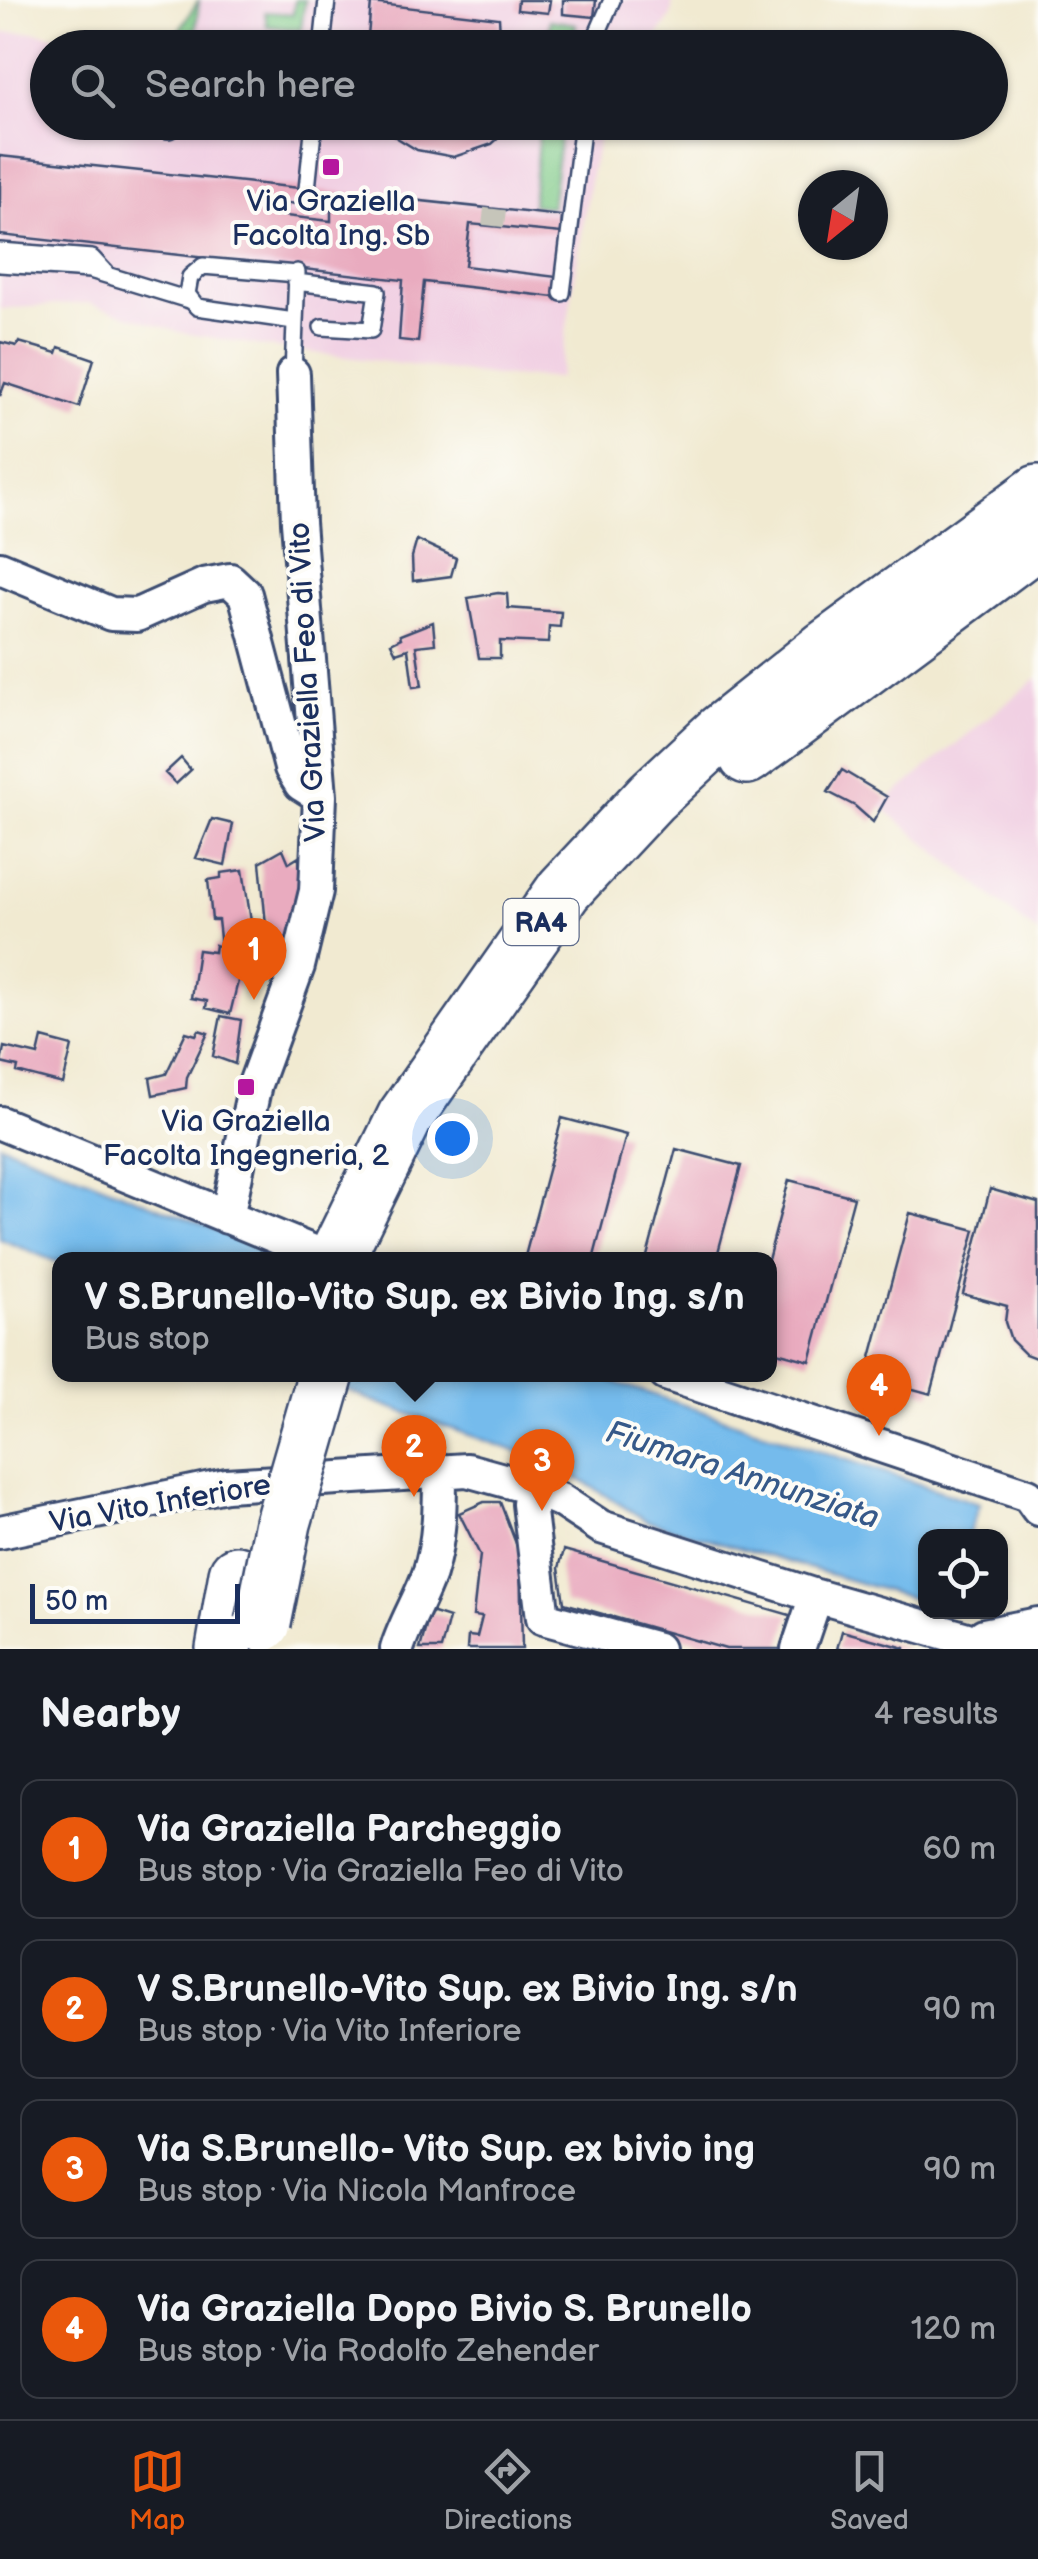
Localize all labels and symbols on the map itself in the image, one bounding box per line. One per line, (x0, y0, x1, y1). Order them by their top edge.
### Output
marker: Via Graziella Facolta Ing. Sb (320, 156, 342, 178)
north arrow (798, 170, 888, 260)
place label: Via Graziella Facolta Ing. Sb (232, 184, 431, 254)
street label: Via Graziella Feo di Vito (282, 521, 334, 843)
road number: RA4 (504, 899, 578, 945)
pin: 1 (222, 918, 286, 1000)
marker: Via Graziella Facolta Ingegneria, 2 (235, 1076, 257, 1098)
place label: Via Graziella Facolta Ingegneria, 2 (103, 1104, 390, 1174)
your location (427, 1113, 478, 1164)
pin: 4 (846, 1354, 912, 1436)
water label: Fiumara Annunziata (601, 1413, 884, 1538)
pin: 2 (382, 1414, 446, 1497)
pin: 3 (510, 1428, 574, 1511)
street label: Via Vito Inferiore (47, 1467, 274, 1541)
scale bar (30, 1579, 240, 1624)

